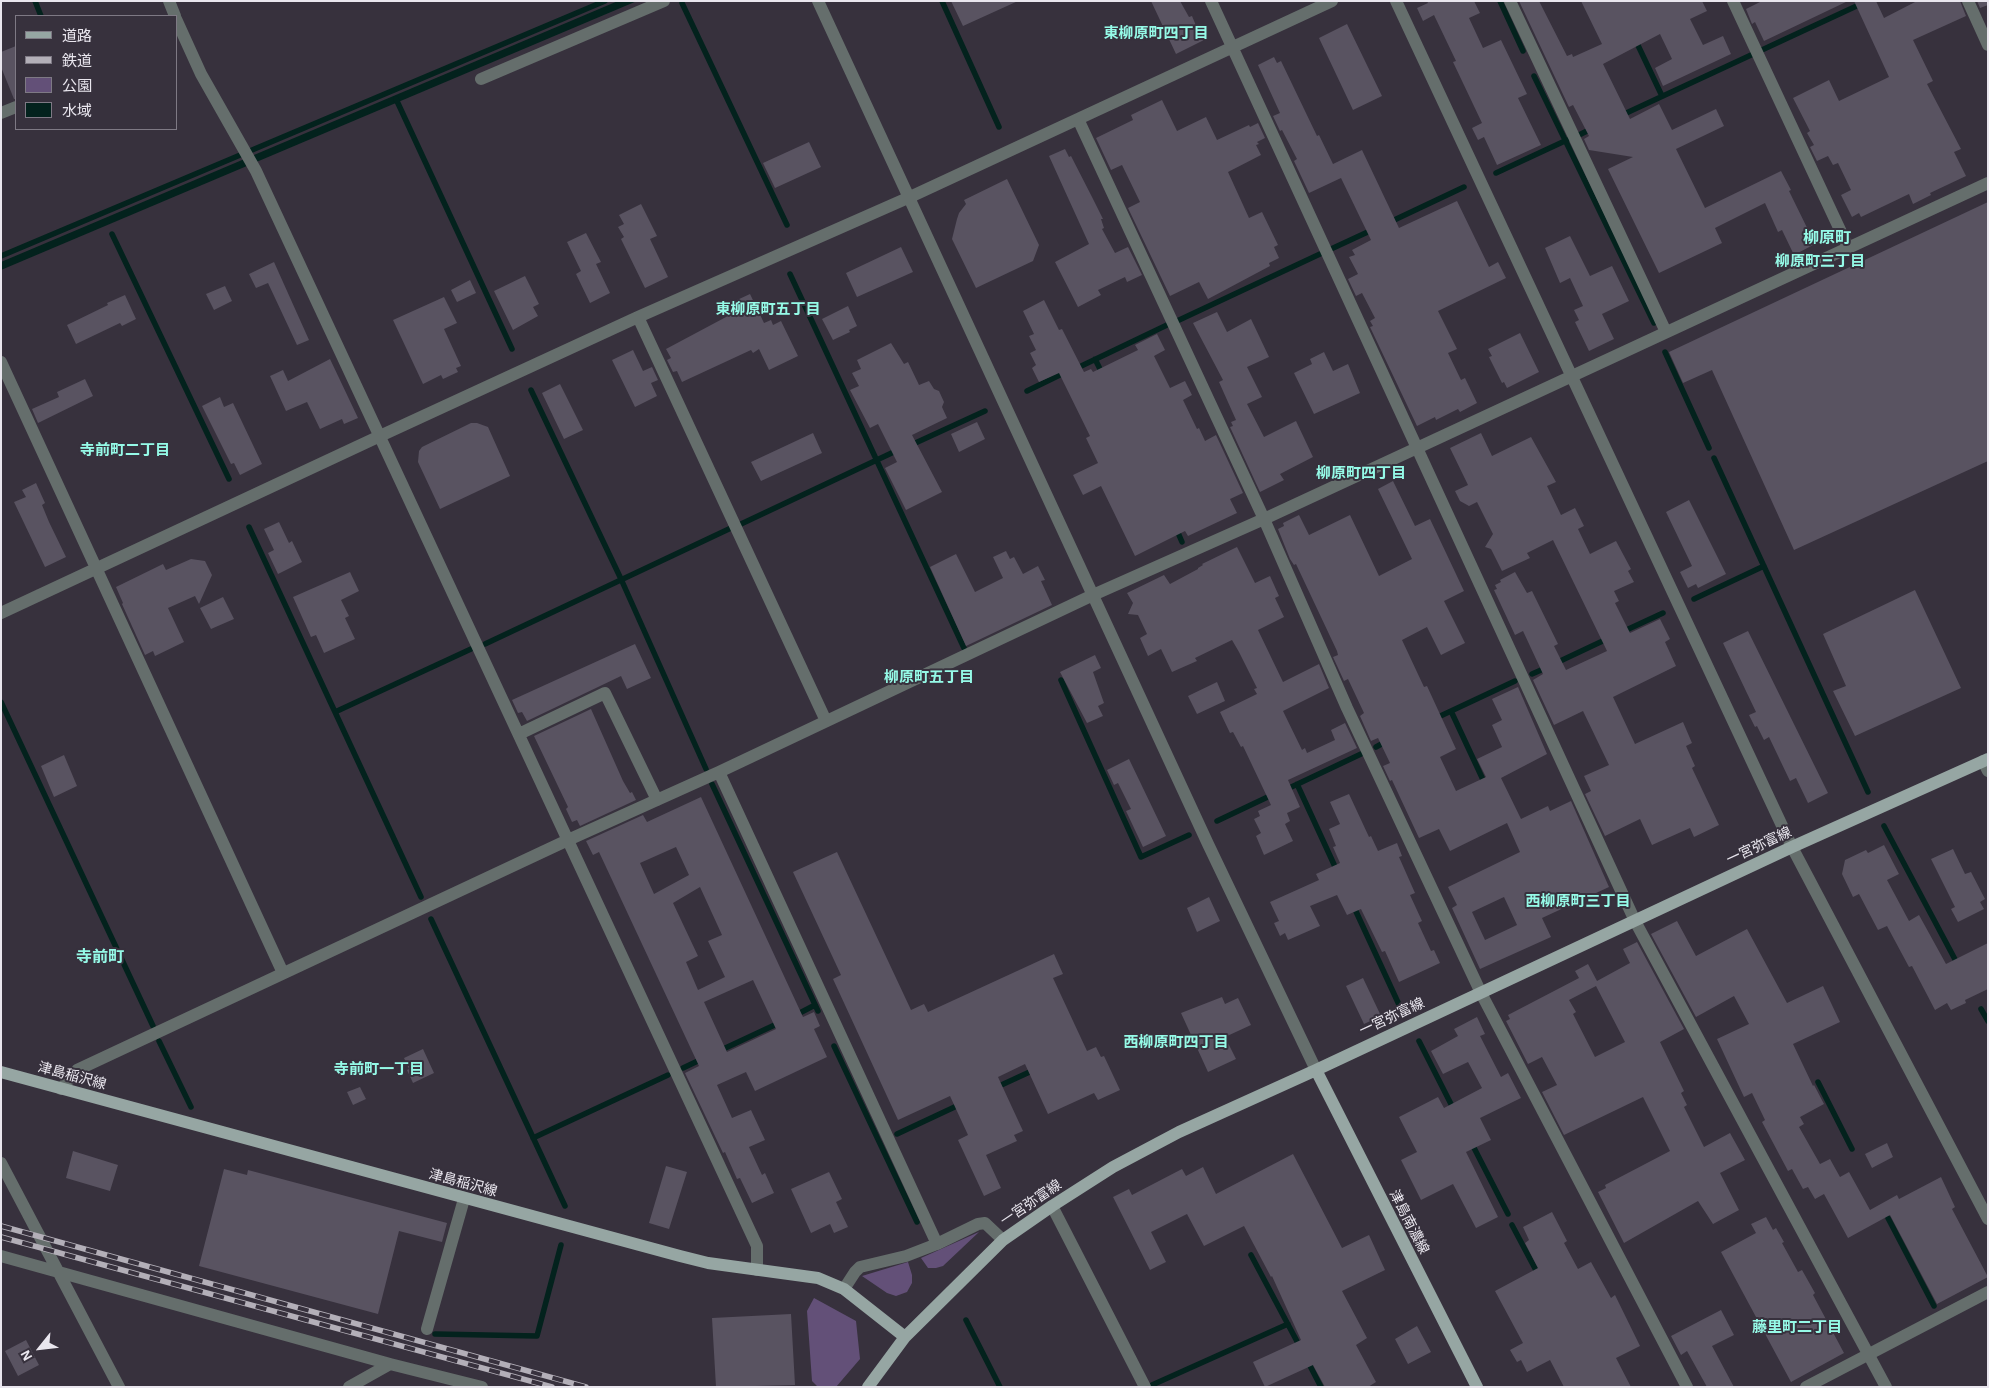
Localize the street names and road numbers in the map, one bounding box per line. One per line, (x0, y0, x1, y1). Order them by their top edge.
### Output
street label: 一宮弥富線 (1724, 824, 1794, 868)
street label: 一宮弥富線 (1357, 995, 1427, 1039)
street label: 津島稲沢線 (36, 1059, 108, 1093)
street label: 津島稲沢線 (427, 1166, 499, 1200)
street label: 一宮弥富線 (997, 1176, 1065, 1230)
street label: 津島南濃線 (1386, 1187, 1432, 1257)

